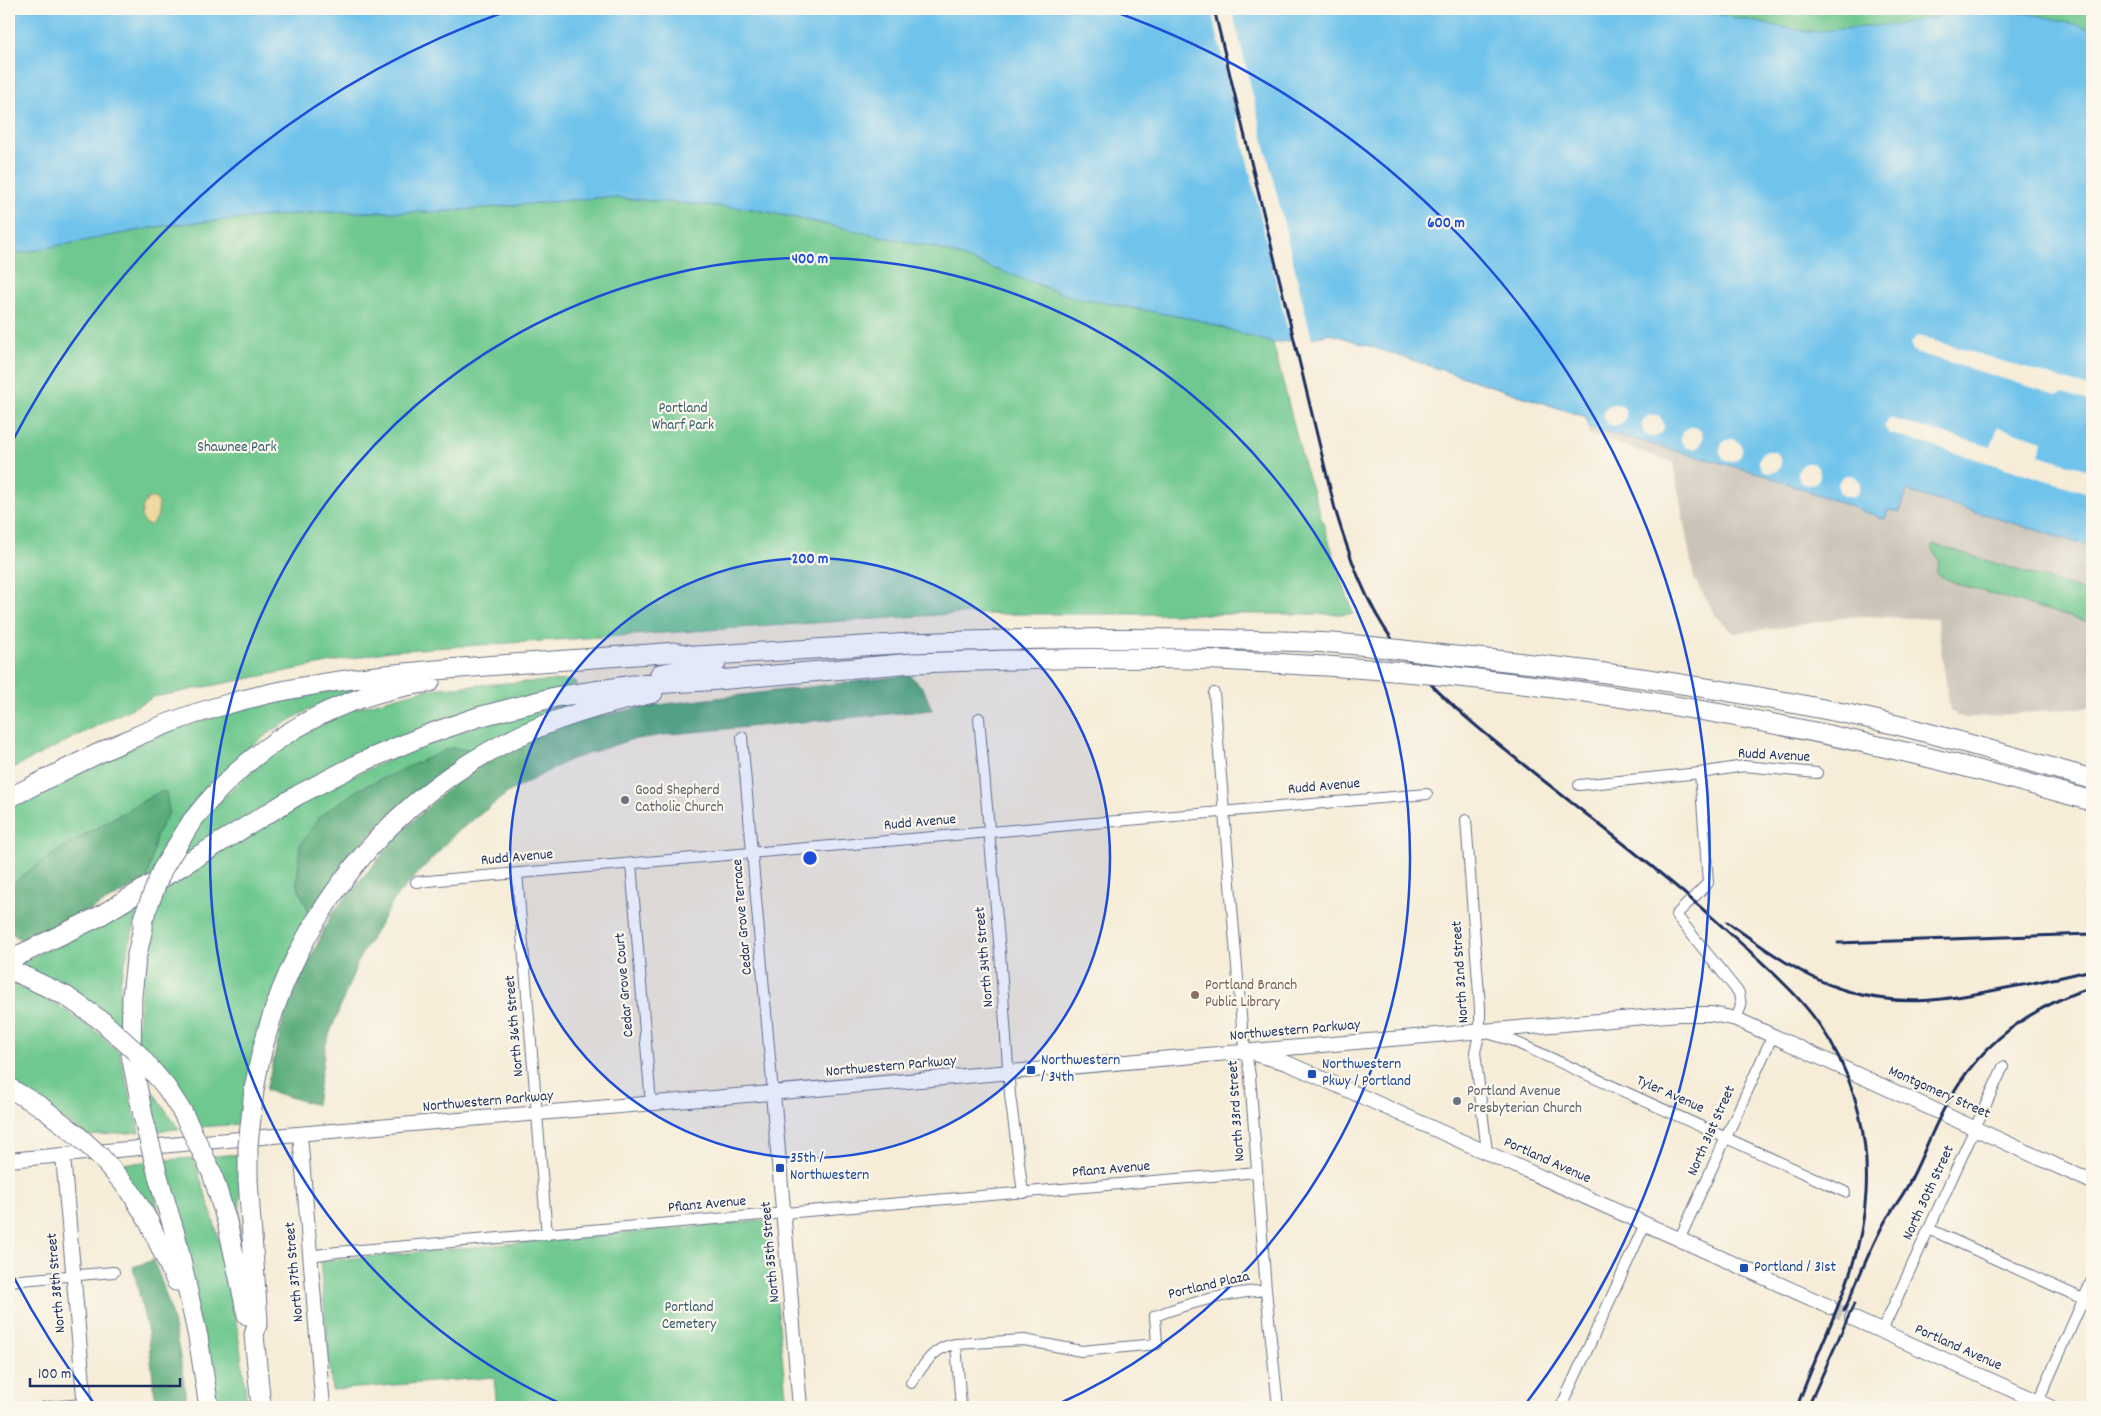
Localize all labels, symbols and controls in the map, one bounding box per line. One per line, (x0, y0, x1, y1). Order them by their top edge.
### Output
text: 600 m (1427, 213, 1465, 235)
text: 400 m (792, 249, 828, 271)
park label: Portland Wharf Park (652, 398, 714, 437)
park label: Shawnee Park (197, 437, 277, 459)
text: 200 m (792, 549, 828, 571)
street label: Rudd Avenue (1737, 743, 1811, 769)
street label: Rudd Avenue (1287, 773, 1361, 801)
place label: Good Shepherd Catholic Church (635, 780, 724, 819)
marker: Good Shepherd Catholic Church (619, 794, 631, 806)
street label: Rudd Avenue (883, 809, 957, 837)
street label: Rudd Avenue (480, 844, 554, 872)
centre of rings (801, 849, 819, 867)
street label: Cedar Grove Terrace (727, 858, 759, 976)
street label: North 34th Street (970, 905, 1000, 1008)
street label: North 32nd Street (1446, 920, 1476, 1024)
street label: Cedar Grove Court (609, 931, 641, 1038)
street label: North 36th Street (500, 974, 530, 1078)
place label: Portland Branch Public Library (1205, 975, 1297, 1014)
marker: Portland Branch Public Library (1189, 989, 1201, 1001)
street label: Northwestern Parkway (1229, 1014, 1362, 1048)
street label: Northwestern Parkway (825, 1050, 958, 1084)
place label: Northwestern / 34th (1041, 1050, 1120, 1089)
place label: Northwestern Pkwy / Portland (1322, 1054, 1411, 1093)
street label: North 33rd Street (1222, 1059, 1252, 1162)
street label: Montgomery Street (1884, 1061, 1994, 1126)
marker: Northwestern / 34th (1025, 1064, 1037, 1076)
marker: Northwestern Pkwy / Portland (1306, 1068, 1318, 1080)
street label: Tyler Avenue (1633, 1070, 1708, 1120)
place label: Portland Avenue Presbyterian Church (1467, 1081, 1582, 1120)
street label: North 31st Street (1682, 1082, 1742, 1180)
street label: Northwestern Parkway (422, 1085, 555, 1119)
marker: Portland Avenue Presbyterian Church (1451, 1095, 1463, 1107)
street label: Portland Avenue (1500, 1132, 1595, 1190)
street label: North 30th Street (1897, 1141, 1961, 1244)
place label: 35th / Northwestern (790, 1148, 869, 1187)
street label: Pflanz Avenue (1071, 1156, 1151, 1184)
marker: 35th / Northwestern (774, 1162, 786, 1174)
street label: Pflanz Avenue (667, 1191, 747, 1219)
street label: North 35th Street (756, 1200, 786, 1303)
street label: North 37th Street (280, 1221, 310, 1323)
street label: North 38th Street (42, 1232, 72, 1334)
place label: Portland / 31st (1754, 1257, 1837, 1279)
marker: Portland / 31st (1738, 1262, 1750, 1274)
street label: Portland Plaza (1166, 1266, 1253, 1306)
park label: Portland Cemetery (662, 1297, 717, 1336)
street label: Portland Avenue (1911, 1319, 2006, 1377)
scale bar (30, 1356, 180, 1388)
text: 100 m (38, 1364, 71, 1386)

